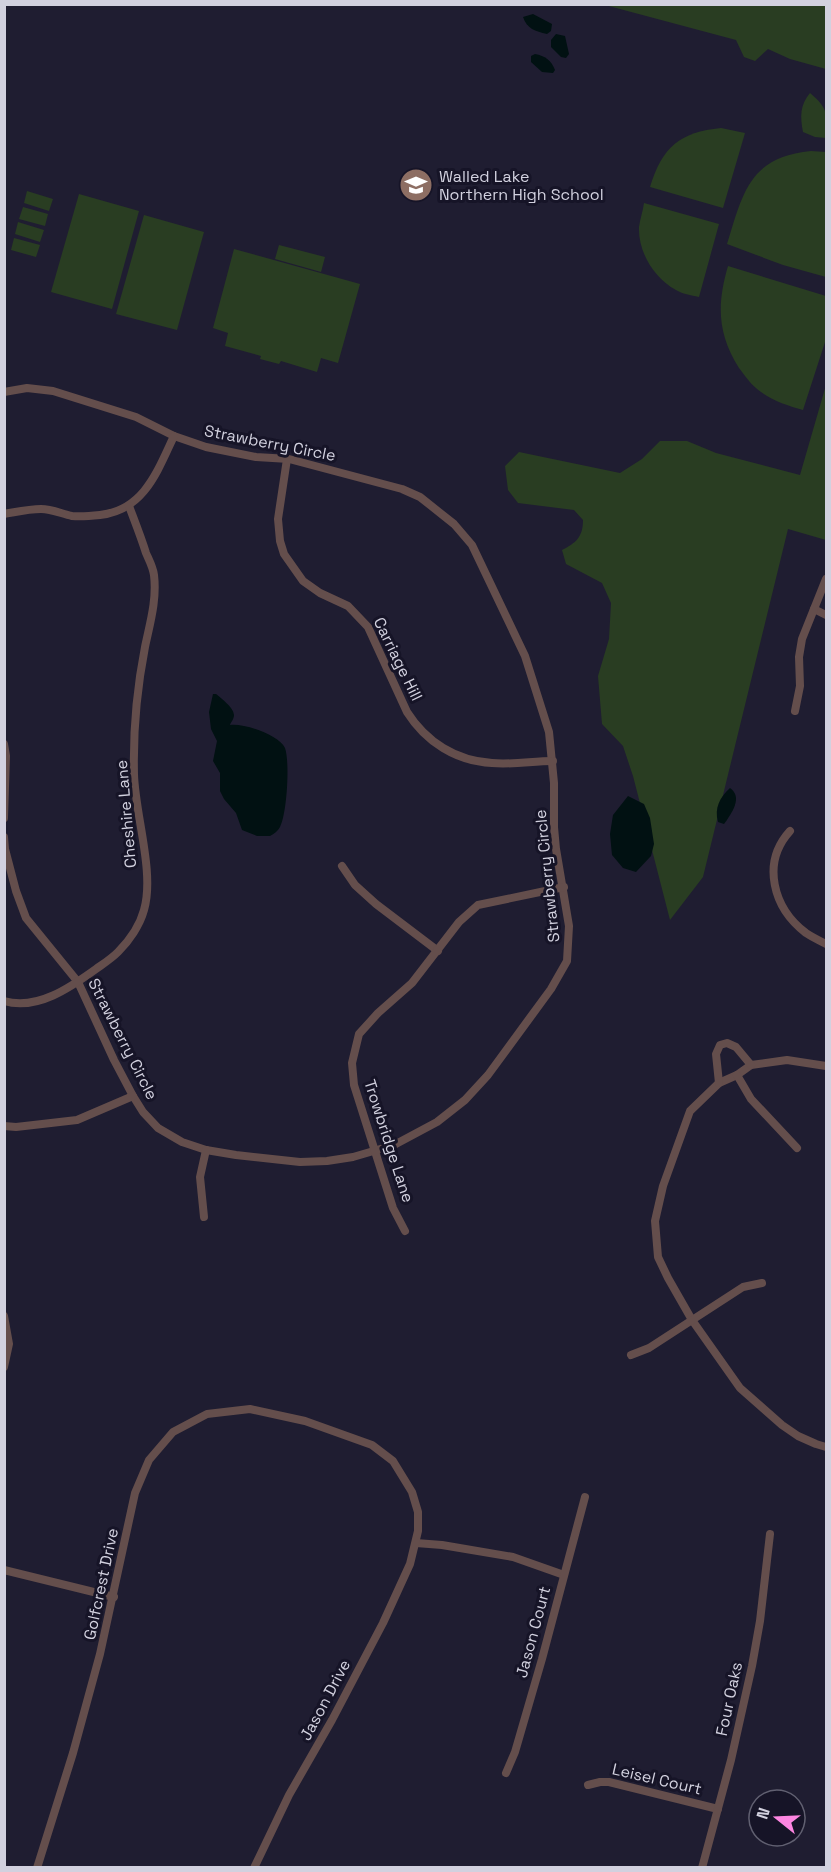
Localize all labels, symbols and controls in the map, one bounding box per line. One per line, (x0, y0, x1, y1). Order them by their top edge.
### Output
place label: Walled Lake Northern High School (439, 166, 604, 205)
school or university icon: Walled Lake Northern High School (398, 167, 434, 203)
street label: Strawberry Circle (203, 420, 337, 466)
street label: Carriage Hill (369, 614, 427, 704)
street label: Cheshire Lane (111, 759, 141, 869)
street label: Strawberry Circle (530, 809, 564, 943)
street label: Strawberry Circle (83, 975, 163, 1103)
street label: Trowbridge Lane (359, 1077, 419, 1205)
street label: Golfcrest Drive (79, 1526, 123, 1642)
street label: Jason Court (511, 1584, 555, 1680)
street label: Jason Drive (295, 1656, 355, 1744)
street label: Four Oaks (711, 1660, 747, 1738)
street label: Leisel Court (610, 1758, 704, 1800)
north arrow (747, 1788, 807, 1848)
text: N (752, 1805, 775, 1822)

